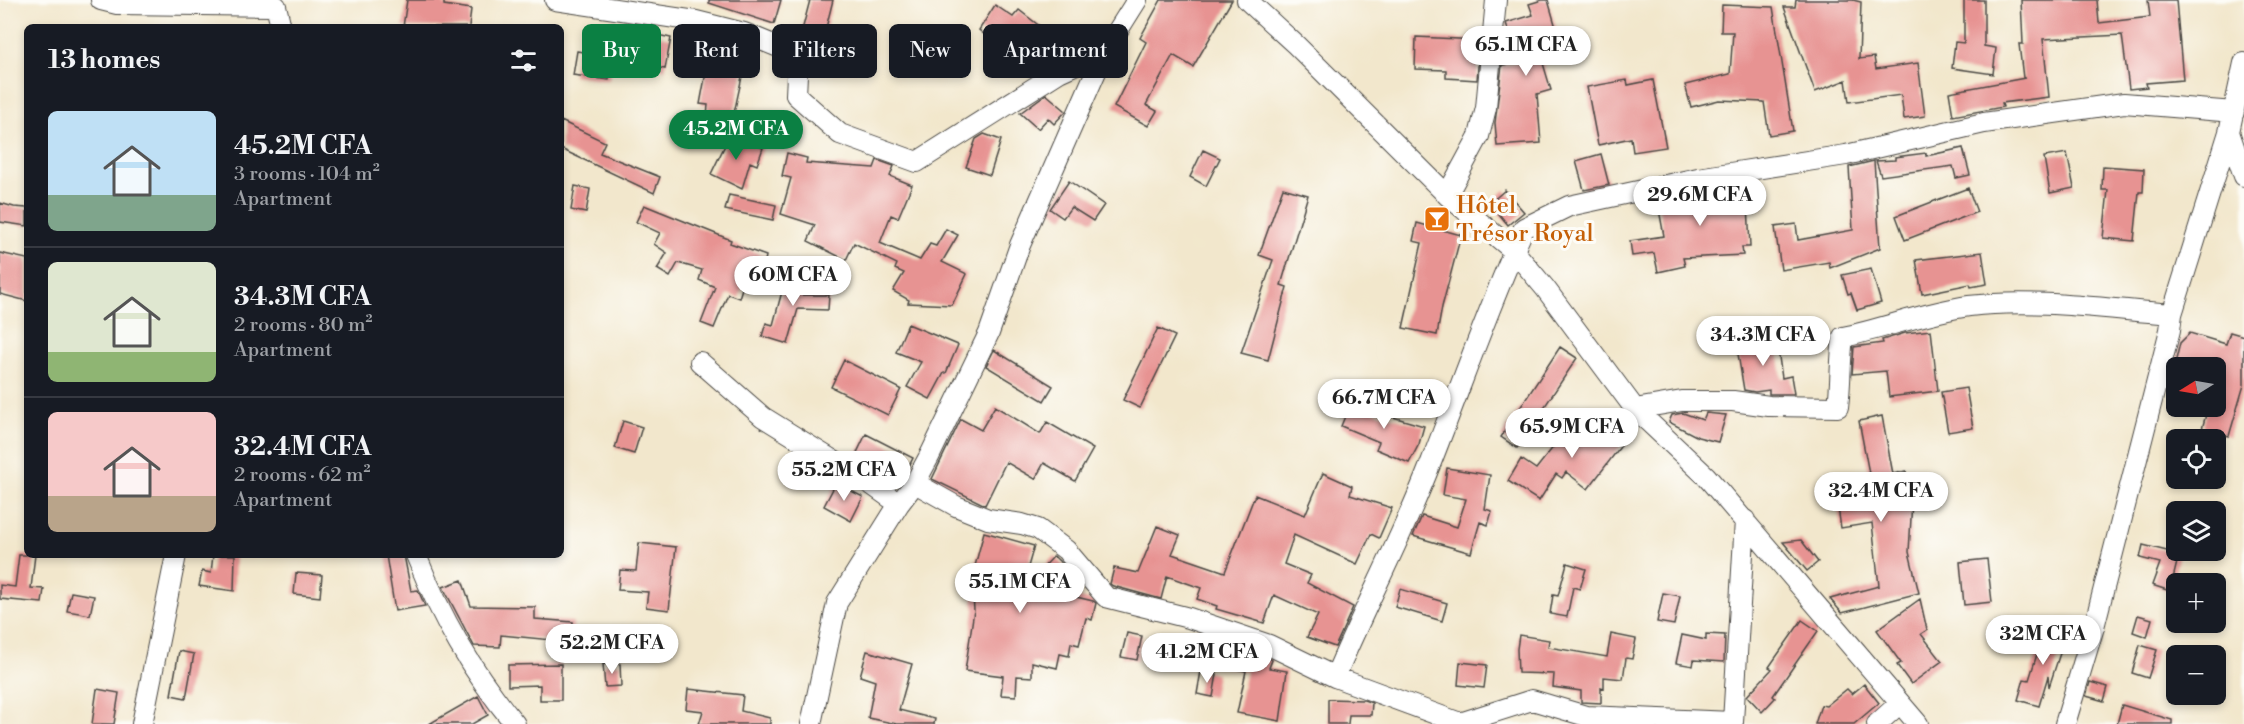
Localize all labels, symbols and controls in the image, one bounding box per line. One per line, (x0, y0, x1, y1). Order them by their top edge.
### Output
chip: Buy (582, 24, 661, 78)
chip: Rent (673, 24, 760, 78)
chip: Filters (772, 24, 877, 78)
chip: New (889, 24, 971, 78)
chip: Apartment (983, 24, 1128, 78)
pin: 65.1M CFA (1457, 26, 1595, 77)
text: 65.1M CFA (1475, 33, 1577, 58)
text: 13 homes (48, 44, 160, 76)
icon: filters (507, 44, 540, 77)
pin: 45.2M CFA (667, 110, 805, 161)
text: 45.2M CFA (683, 117, 789, 142)
text: 45.2M CFA (234, 130, 372, 162)
icon: home (96, 135, 168, 207)
text: 3 rooms · 104 m² (234, 162, 380, 187)
pin: 29.6M CFA (1631, 176, 1769, 227)
text: 29.6M CFA (1647, 183, 1753, 208)
text: Apartment (234, 187, 332, 212)
place label: Hôtel Trésor Royal (1456, 191, 1594, 249)
bar icon: Hôtel Trésor Royal (1422, 204, 1452, 234)
pin: 60M CFA (738, 256, 848, 307)
text: 60M CFA (748, 263, 838, 288)
text: 34.3M CFA (234, 281, 371, 313)
icon: home (96, 286, 168, 358)
text: 2 rooms · 80 m² (234, 313, 372, 338)
pin: 34.3M CFA (1694, 316, 1832, 367)
text: 34.3M CFA (1710, 323, 1816, 348)
text: Apartment (234, 338, 332, 363)
north arrow (2166, 357, 2226, 417)
map controls (2166, 357, 2226, 705)
pin: 66.7M CFA (1315, 379, 1453, 430)
text: 66.7M CFA (1332, 386, 1436, 411)
pin: 65.9M CFA (1503, 408, 1641, 459)
text: 65.9M CFA (1519, 415, 1625, 440)
button: locate (2166, 429, 2226, 489)
text: 32.4M CFA (234, 431, 371, 463)
icon: home (96, 436, 168, 508)
pin: 55.2M CFA (775, 451, 913, 502)
text: 55.2M CFA (792, 458, 897, 483)
text: 2 rooms · 62 m² (234, 463, 370, 488)
pin: 32.4M CFA (1812, 472, 1950, 523)
text: 32.4M CFA (1828, 479, 1934, 504)
text: Apartment (234, 488, 332, 513)
button: layers (2166, 501, 2226, 561)
pin: 55.1M CFA (951, 563, 1089, 614)
text: 55.1M CFA (969, 570, 1071, 595)
button: + (2166, 573, 2226, 633)
pin: 32M CFA (1988, 615, 2098, 666)
text: 32M CFA (2000, 622, 2086, 647)
pin: 52.2M CFA (543, 624, 681, 675)
text: 52.2M CFA (559, 631, 665, 656)
pin: 41.2M CFA (1138, 633, 1276, 684)
text: 41.2M CFA (1155, 640, 1259, 665)
button: − (2166, 645, 2226, 705)

